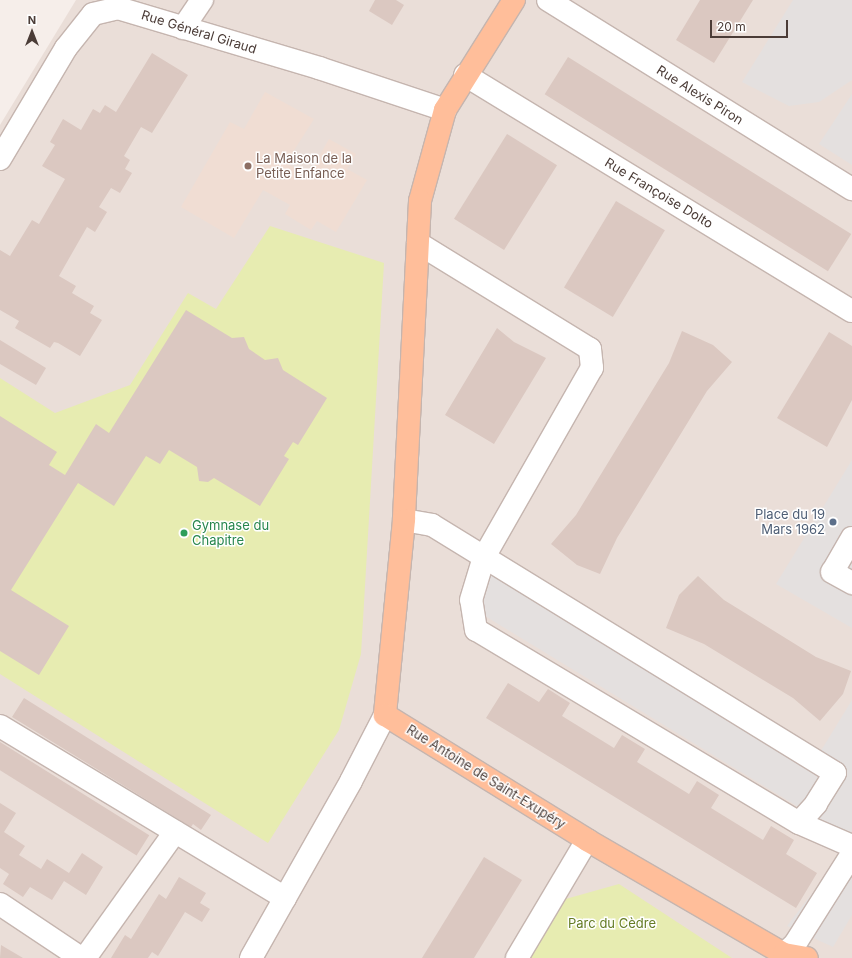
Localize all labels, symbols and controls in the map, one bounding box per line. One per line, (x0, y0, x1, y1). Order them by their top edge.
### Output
street label: Rue Général Giraud (140, 7, 258, 57)
north arrow (12, 12, 52, 52)
scale bar (712, 12, 790, 38)
text: N (28, 13, 36, 27)
text: 20 m (717, 19, 746, 34)
street label: Rue Alexis Piron (654, 62, 746, 128)
place label: La Maison de la Petite Enfance (256, 151, 352, 182)
street label: Rue Françoise Dolto (602, 155, 716, 231)
marker: La Maison de la Petite Enfance (243, 161, 253, 171)
place label: Place du 19 Mars 1962 (755, 507, 825, 538)
marker: Place du 19 Mars 1962 (828, 517, 838, 527)
place label: Gymnase du Chapitre (192, 518, 269, 549)
marker: Gymnase du Chapitre (179, 528, 189, 538)
street label: Rue Antoine de Saint-Exupéry (404, 722, 568, 832)
park label: Parc du Cèdre (568, 915, 656, 931)

